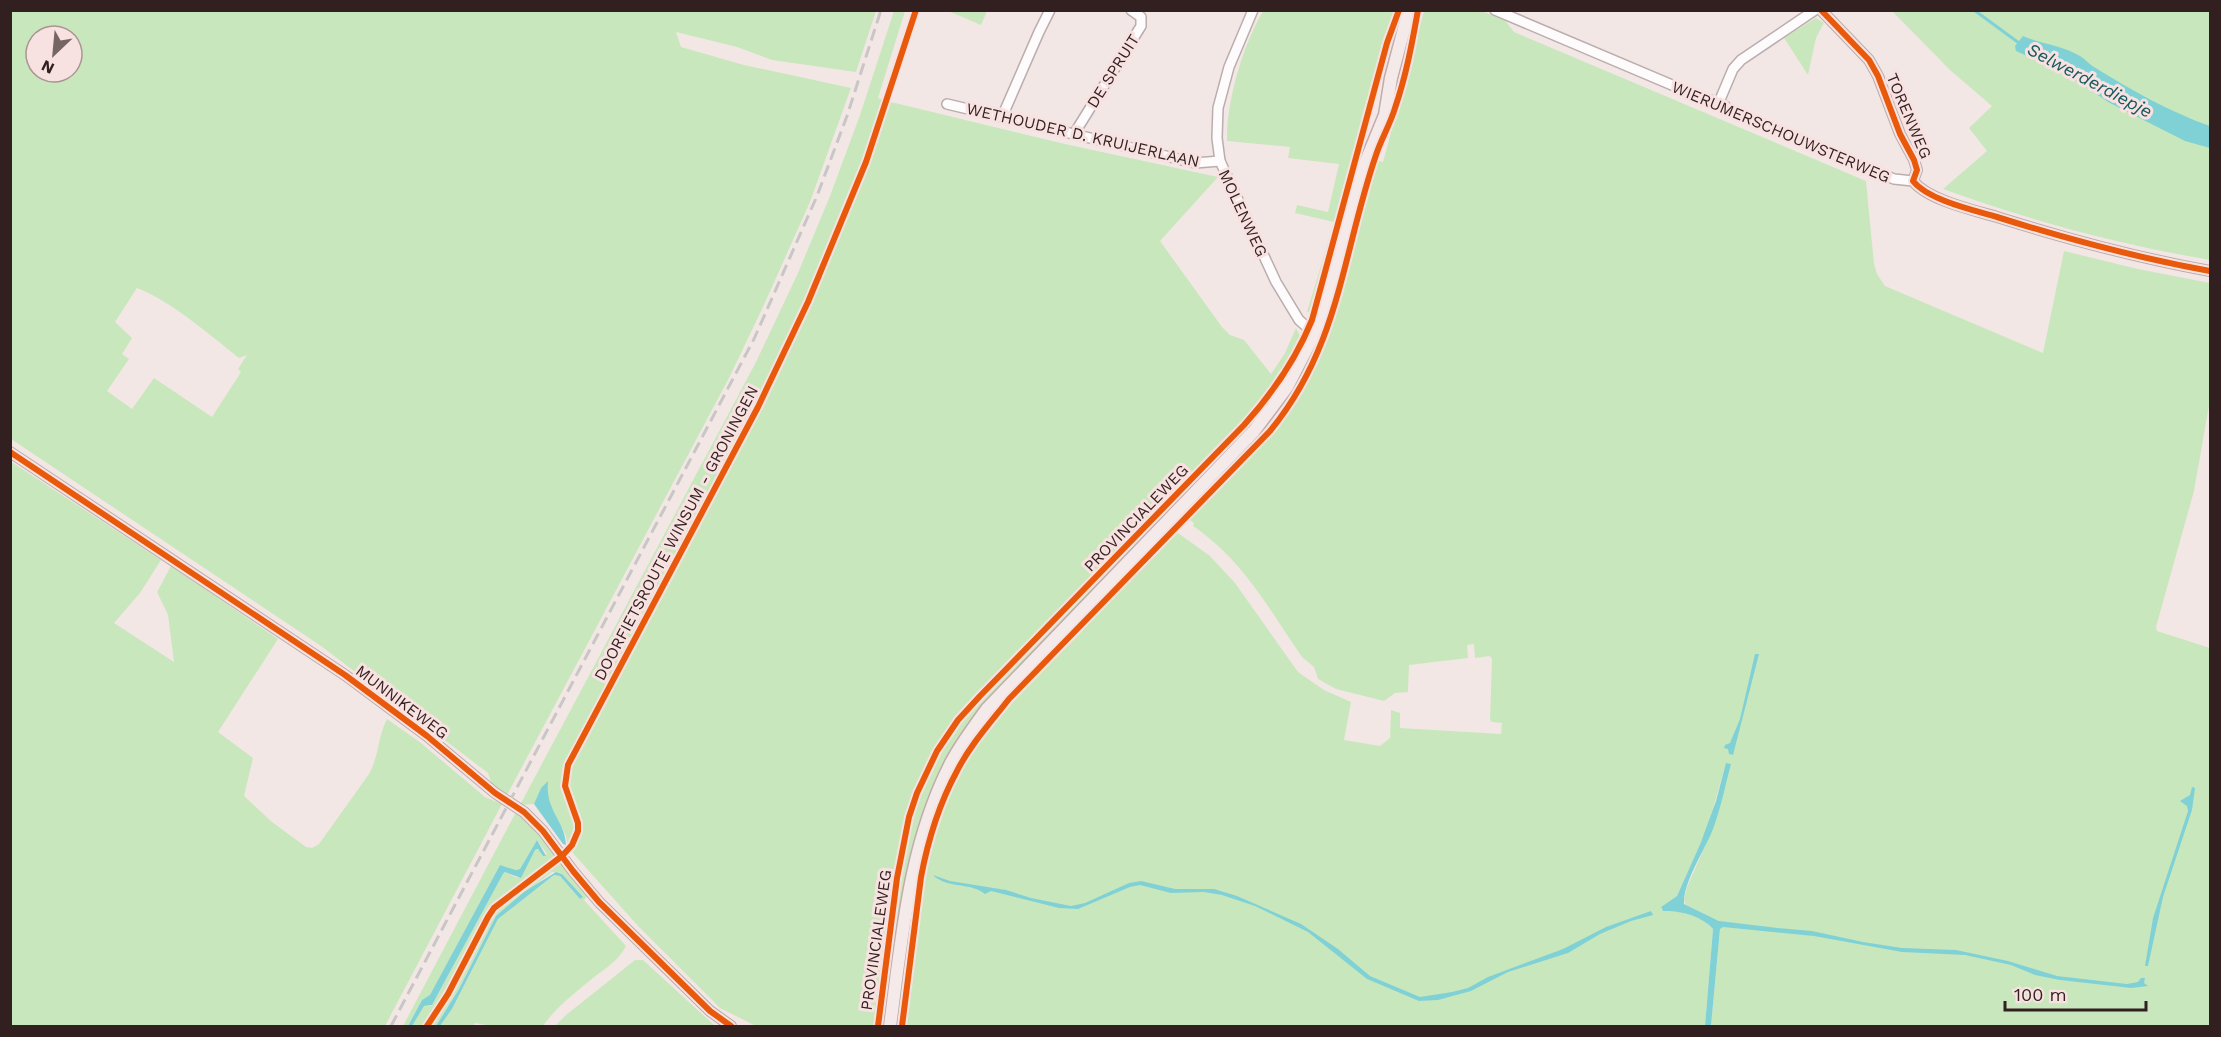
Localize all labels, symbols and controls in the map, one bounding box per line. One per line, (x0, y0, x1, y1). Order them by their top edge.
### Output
north arrow (24, 24, 84, 84)
street label: DE SPRUIT (1083, 30, 1143, 111)
water label: Selwerderdiepje (2024, 38, 2156, 122)
text: N (38, 56, 57, 78)
street label: TORENWEG (1883, 70, 1935, 162)
street label: WIERUMERSCHOUWSTERWEG (1669, 77, 1893, 187)
street label: WETHOUDER D. KRUIJERLAAN (965, 99, 1201, 171)
street label: MOLENWEG (1215, 166, 1271, 260)
street label: DOORFIETSROUTE WINSUM - GRONINGEN (590, 382, 762, 684)
street label: PROVINCIALEWEG (1080, 460, 1192, 576)
street label: MUNNIKEWEG (352, 661, 452, 743)
street label: PROVINCIALEWEG (857, 868, 895, 1012)
scale bar (2005, 974, 2146, 1012)
text: 100 m (2014, 984, 2067, 1005)

